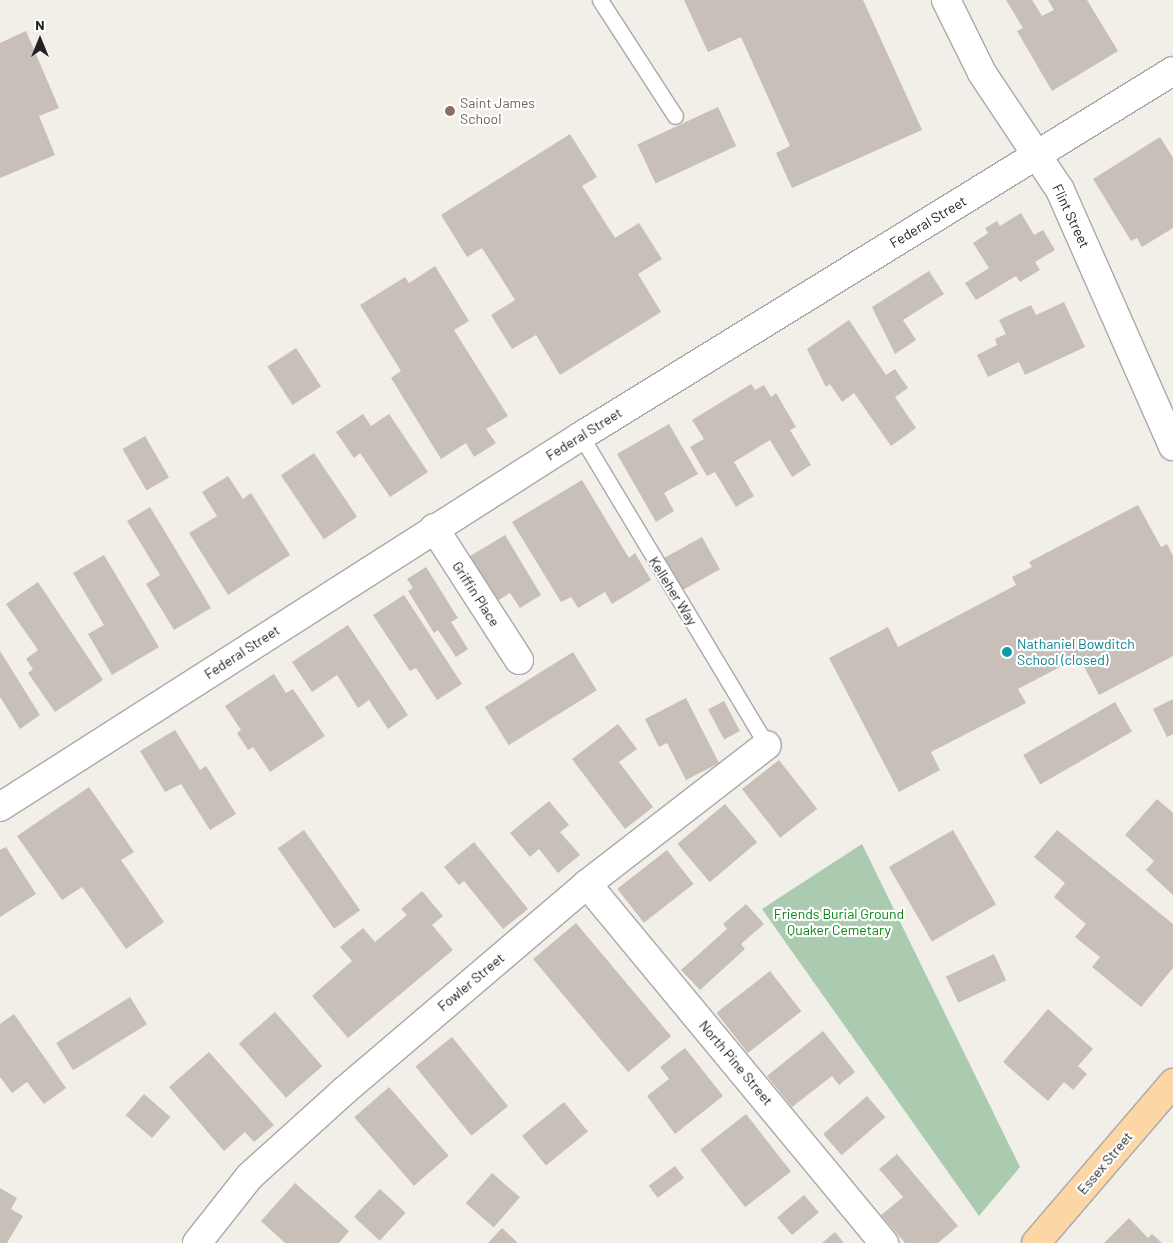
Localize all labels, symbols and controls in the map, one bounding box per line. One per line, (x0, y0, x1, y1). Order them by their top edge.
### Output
north arrow (15, 15, 65, 65)
text: N (35, 16, 45, 33)
place label: Saint James School (460, 95, 535, 128)
marker: Saint James School (444, 105, 456, 117)
street label: Flint Street (1049, 181, 1093, 251)
street label: Federal Street (887, 193, 969, 251)
street label: Federal Street (543, 404, 625, 464)
street label: Kelleher Way (645, 554, 701, 628)
street label: Griffin Place (449, 558, 503, 630)
street label: Federal Street (201, 621, 283, 683)
place label: Nathaniel Bowditch School (closed) (1017, 636, 1135, 669)
marker: Nathaniel Bowditch School (closed) (1001, 646, 1013, 658)
park label: Friends Burial Ground Quaker Cemetary (774, 906, 904, 939)
street label: Fowler Street (434, 949, 508, 1015)
street label: North Pine Street (696, 1017, 776, 1109)
street label: Essex Street (1074, 1128, 1136, 1198)

